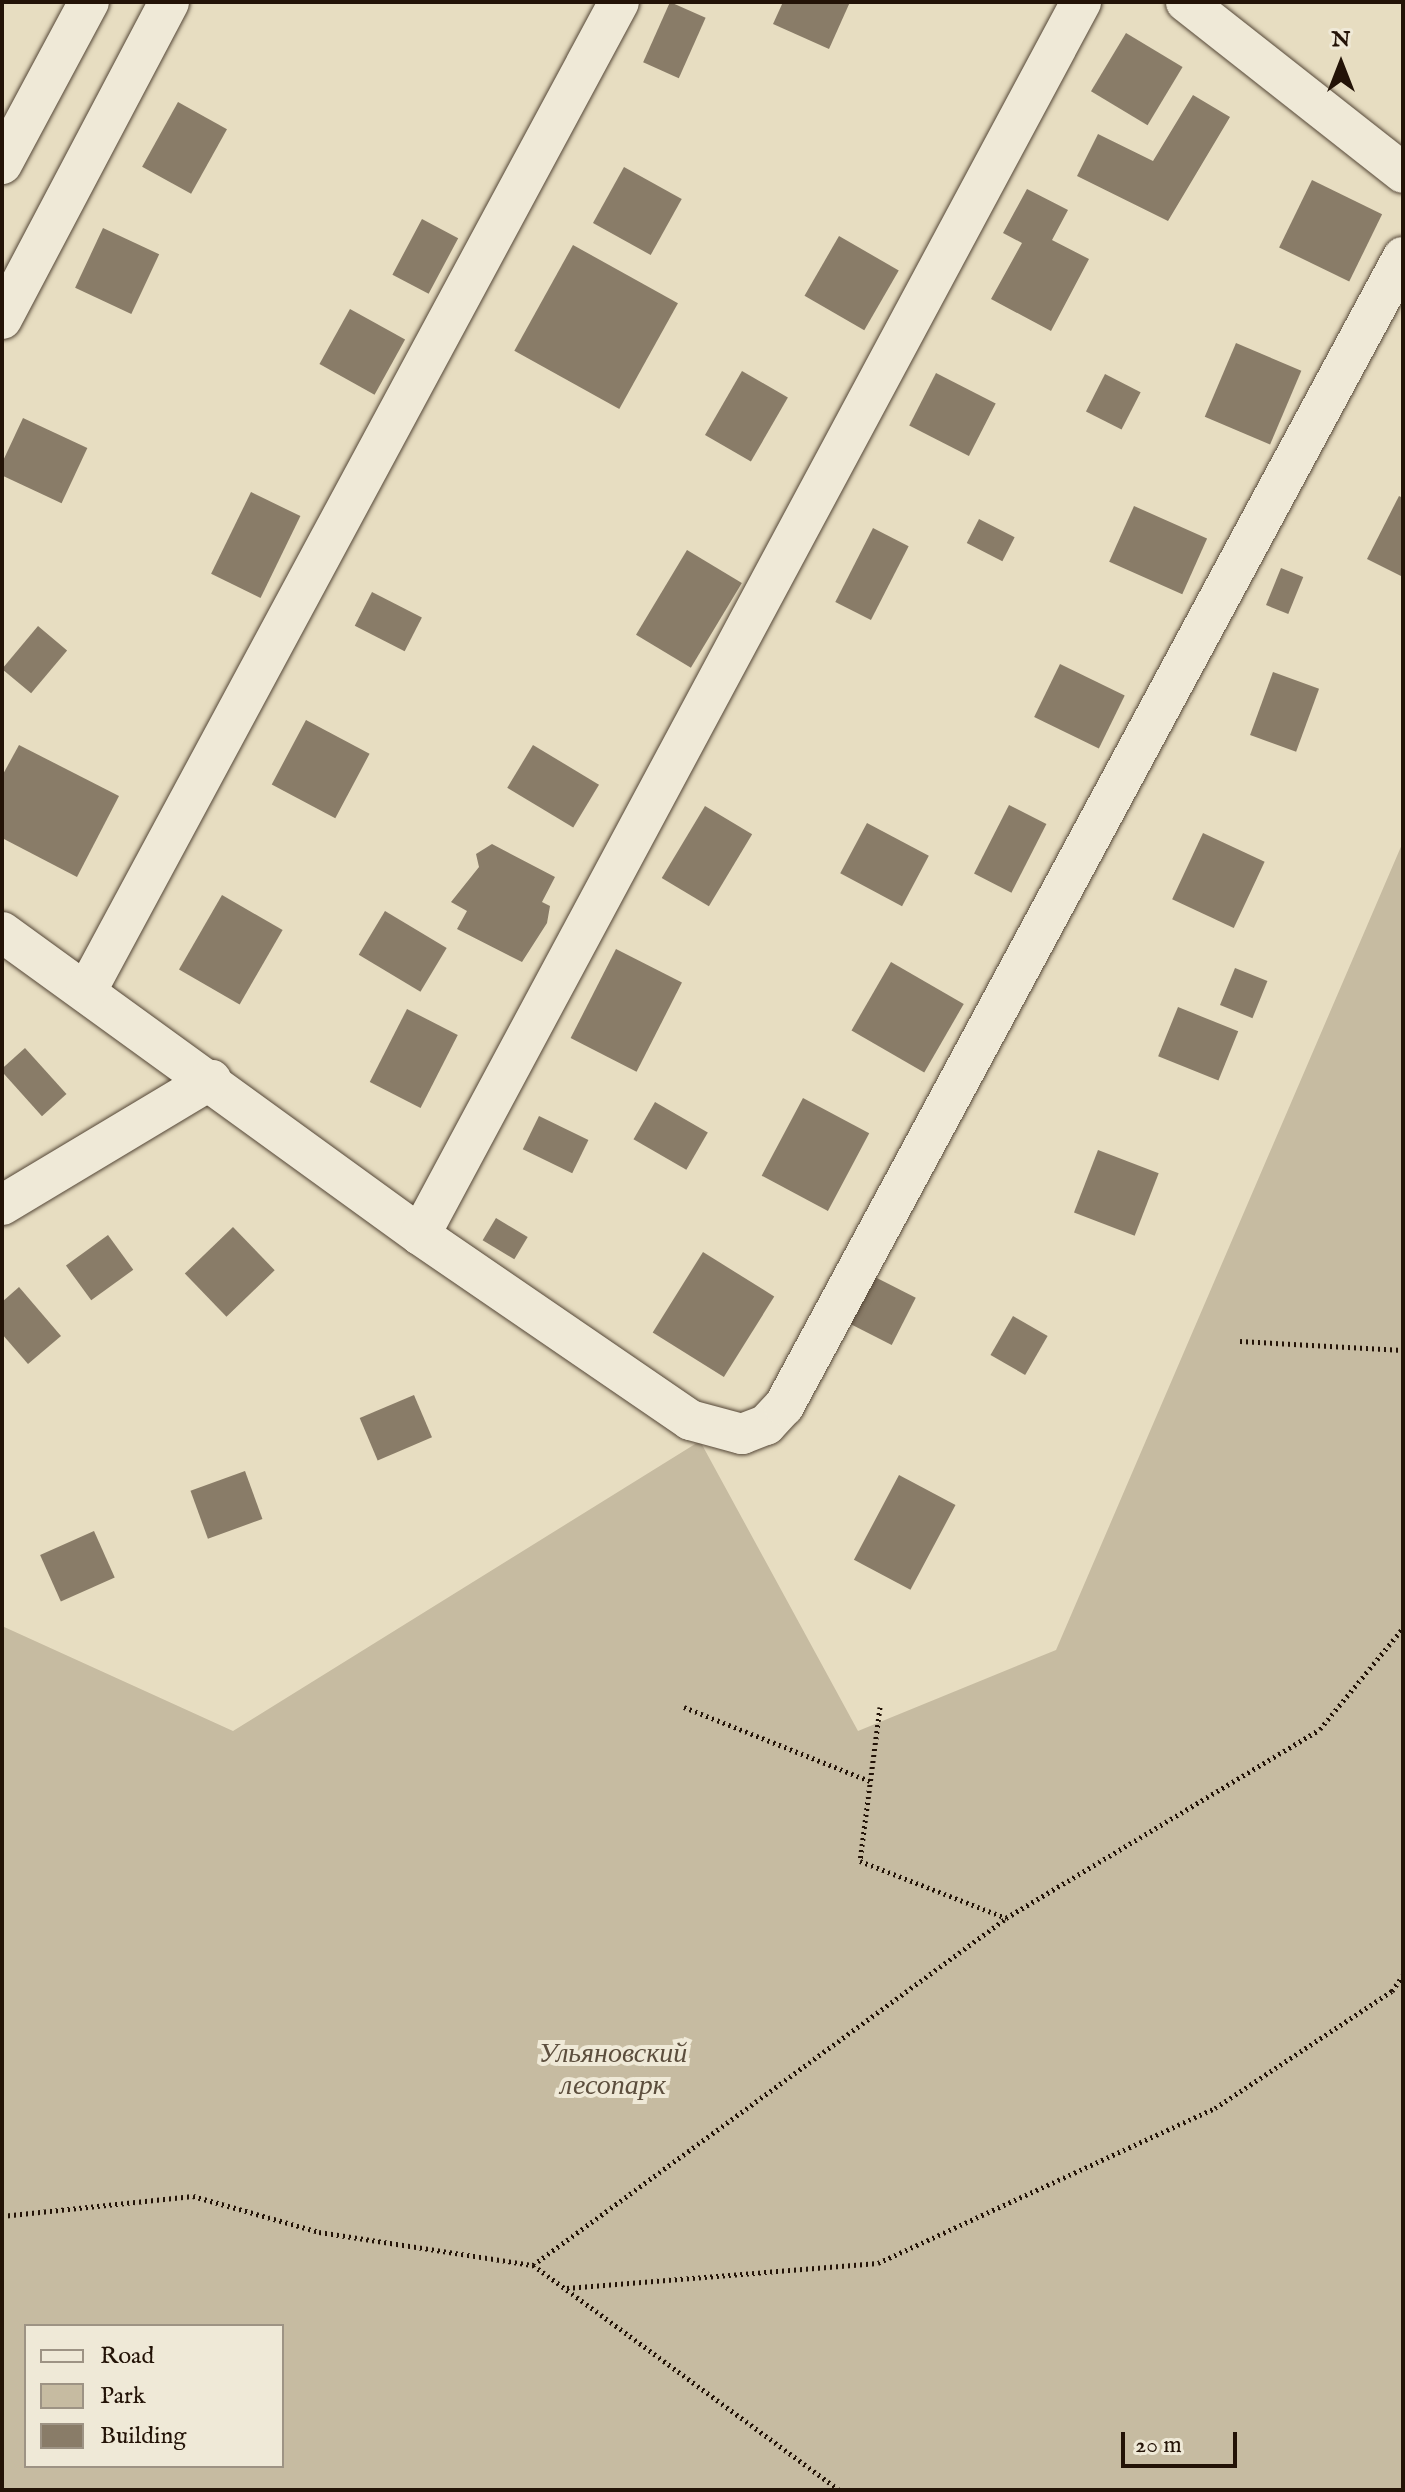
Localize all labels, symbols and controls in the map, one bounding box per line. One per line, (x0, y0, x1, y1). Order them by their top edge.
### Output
north arrow (1301, 24, 1381, 104)
text: N (1331, 26, 1351, 54)
park label: Ульяновский лесопарк (539, 2038, 687, 2104)
legend (24, 2324, 284, 2468)
text: Road (100, 2341, 154, 2372)
text: Park (100, 2381, 146, 2412)
scale bar (1125, 2416, 1241, 2466)
text: Building (100, 2421, 186, 2452)
text: 20 m (1135, 2430, 1182, 2461)

